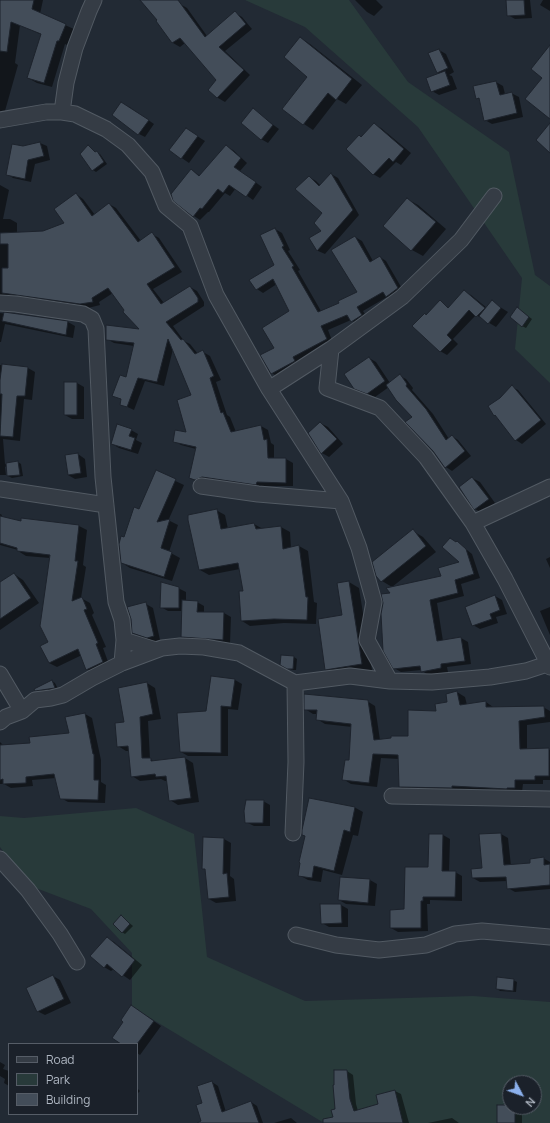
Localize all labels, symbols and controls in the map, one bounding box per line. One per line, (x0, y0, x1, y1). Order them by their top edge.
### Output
legend (8, 1043, 138, 1115)
text: Road (46, 1051, 74, 1068)
text: Park (46, 1071, 70, 1088)
north arrow (502, 1075, 542, 1115)
text: Building (46, 1091, 90, 1108)
text: N (522, 1095, 539, 1110)

